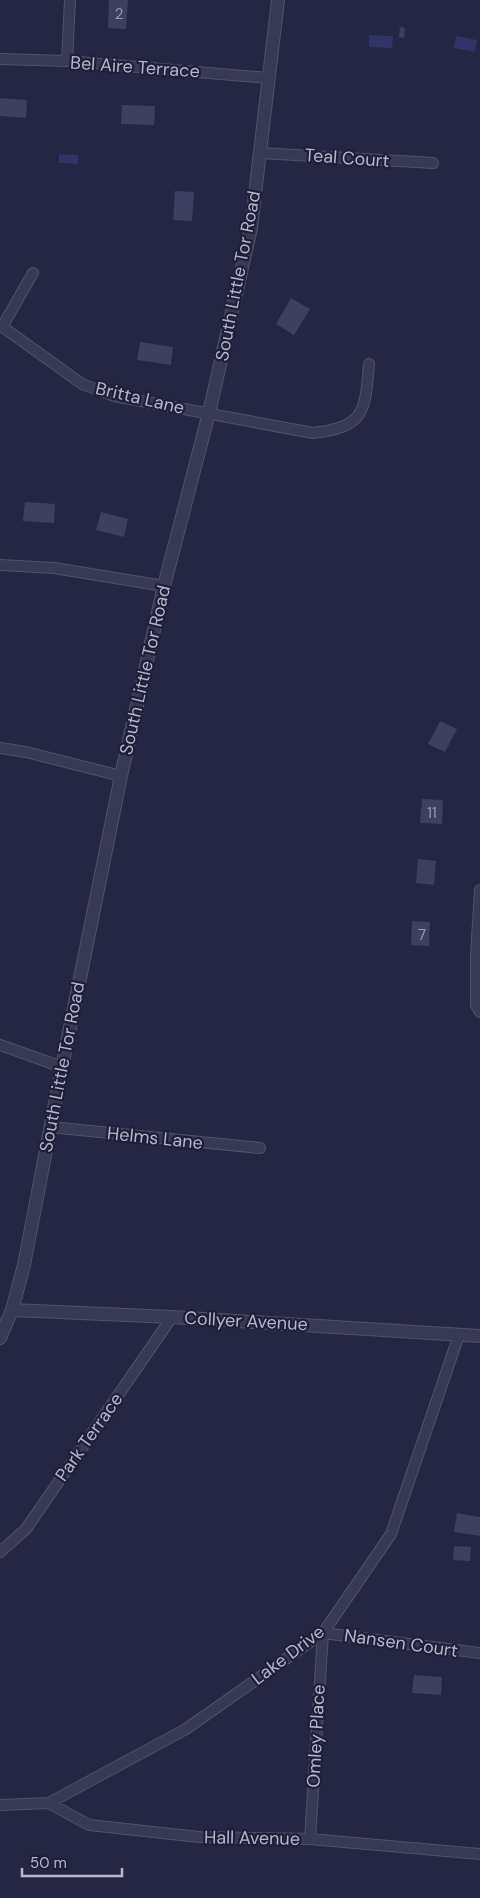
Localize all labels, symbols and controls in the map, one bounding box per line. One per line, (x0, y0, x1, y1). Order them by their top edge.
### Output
house number: 2 (115, 4, 123, 24)
street label: Bel Aire Terrace (69, 51, 201, 83)
street label: Teal Court (304, 143, 390, 173)
street label: South Little Tor Road (210, 189, 266, 363)
street label: Britta Lane (93, 376, 187, 420)
street label: South Little Tor Road (114, 583, 176, 757)
house number: 11 (427, 803, 437, 823)
house number: 7 (418, 925, 426, 945)
street label: South Little Tor Road (34, 980, 90, 1154)
street label: Helms Lane (106, 1121, 204, 1155)
street label: Collyer Avenue (184, 1306, 308, 1336)
street label: Park Terrace (50, 1388, 128, 1486)
street label: Lake Drive (247, 1620, 329, 1690)
street label: Nansen Court (343, 1623, 459, 1663)
street label: Omley Place (301, 1684, 331, 1788)
street label: Hall Avenue (204, 1825, 300, 1851)
scale bar (22, 1846, 122, 1878)
text: 50 m (30, 1853, 67, 1873)

